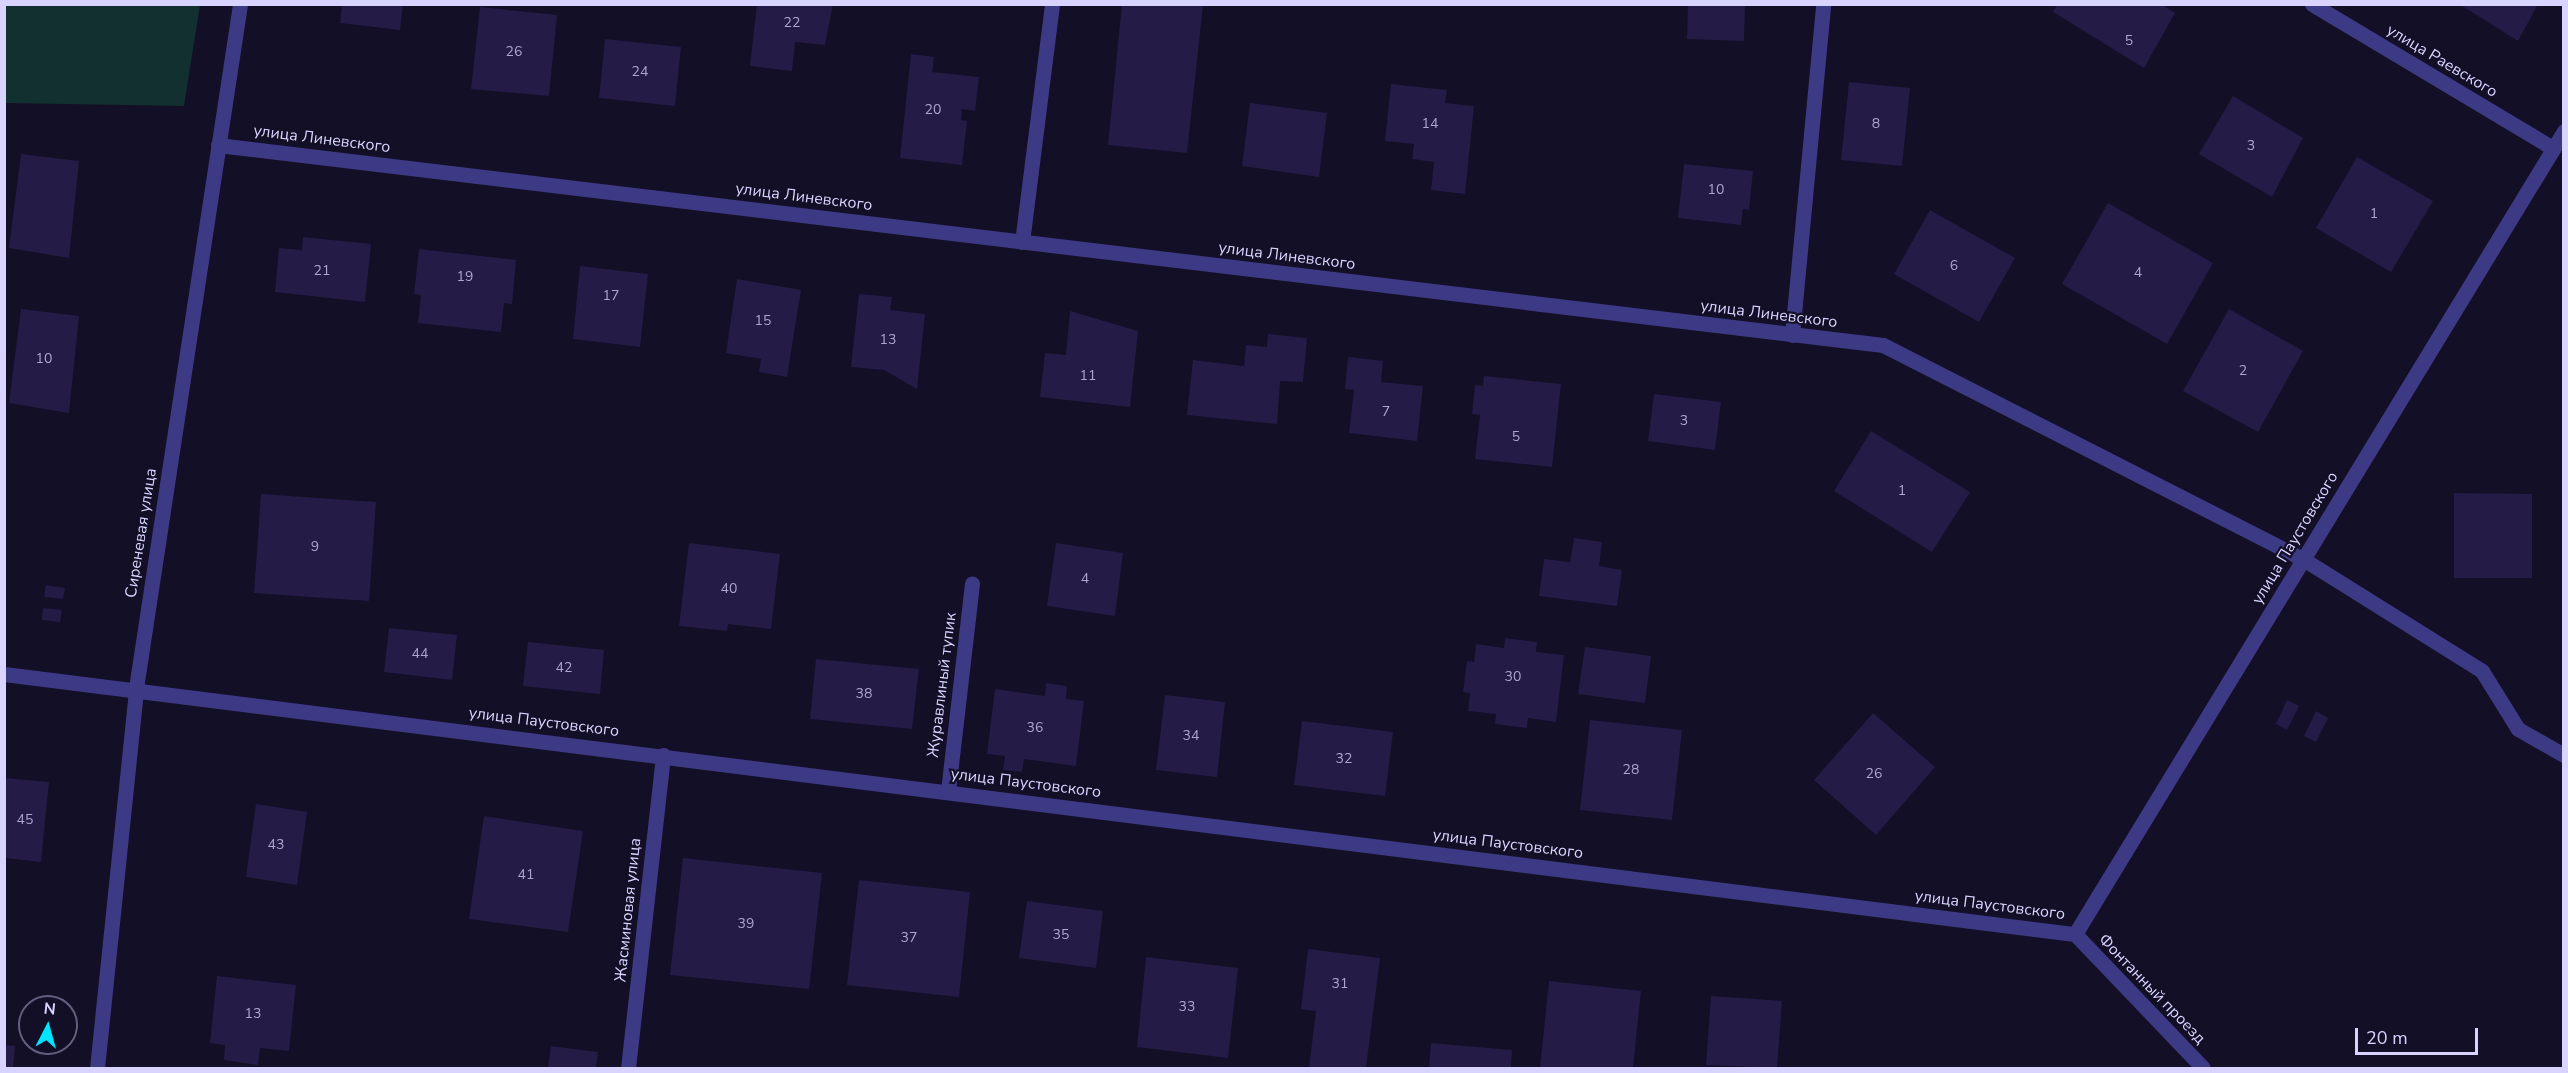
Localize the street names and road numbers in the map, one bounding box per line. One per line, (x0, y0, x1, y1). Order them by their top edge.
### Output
street label: улица Раевского (2383, 20, 2501, 102)
street label: улица Линевского (252, 121, 392, 157)
street label: улица Линевского (734, 179, 874, 215)
street label: улица Линевского (1217, 238, 1357, 274)
street label: улица Линевского (1699, 296, 1839, 332)
street label: Сиреневая улица (121, 467, 161, 599)
street label: улица Паустовского (2248, 468, 2342, 608)
street label: Журавлиный тупик (924, 611, 960, 759)
street label: улица Паустовского (468, 703, 620, 741)
street label: улица Паустовского (950, 764, 1102, 802)
street label: улица Паустовского (1432, 825, 1584, 863)
street label: Жасминовая улица (611, 837, 645, 983)
street label: улица Паустовского (1914, 886, 2066, 924)
street label: Фонтанный проезд (2094, 930, 2210, 1048)

